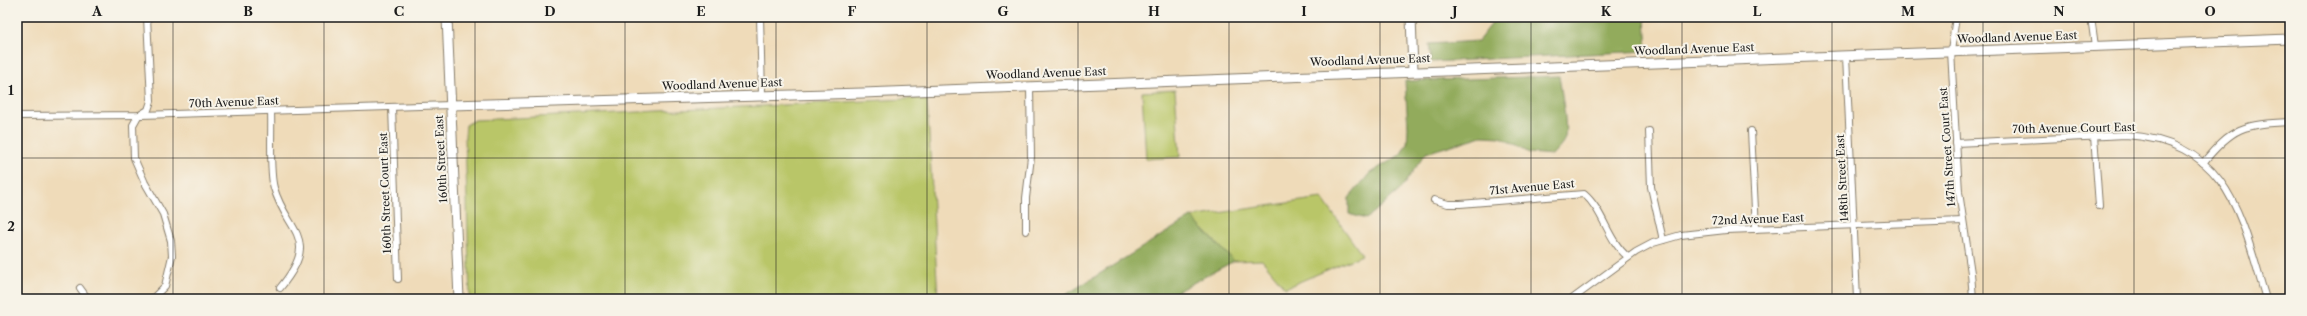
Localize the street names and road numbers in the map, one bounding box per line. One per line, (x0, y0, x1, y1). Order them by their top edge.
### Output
street label: Woodland Avenue East (1956, 28, 2078, 46)
street label: Woodland Avenue East (1633, 40, 1755, 58)
street label: Woodland Avenue East (1309, 51, 1431, 69)
street label: Woodland Avenue East (985, 64, 1107, 82)
street label: Woodland Avenue East (661, 75, 783, 93)
street label: 147th Street Court East (1936, 87, 1958, 207)
street label: 70th Avenue East (189, 93, 279, 111)
street label: 160th Street East (432, 115, 450, 203)
street label: 70th Avenue Court East (2012, 120, 2136, 136)
street label: 160th Street Court East (376, 132, 394, 254)
street label: 148th Street East (1833, 134, 1851, 222)
street label: 71st Avenue East (1489, 176, 1575, 198)
street label: 72nd Avenue East (1712, 210, 1804, 228)

